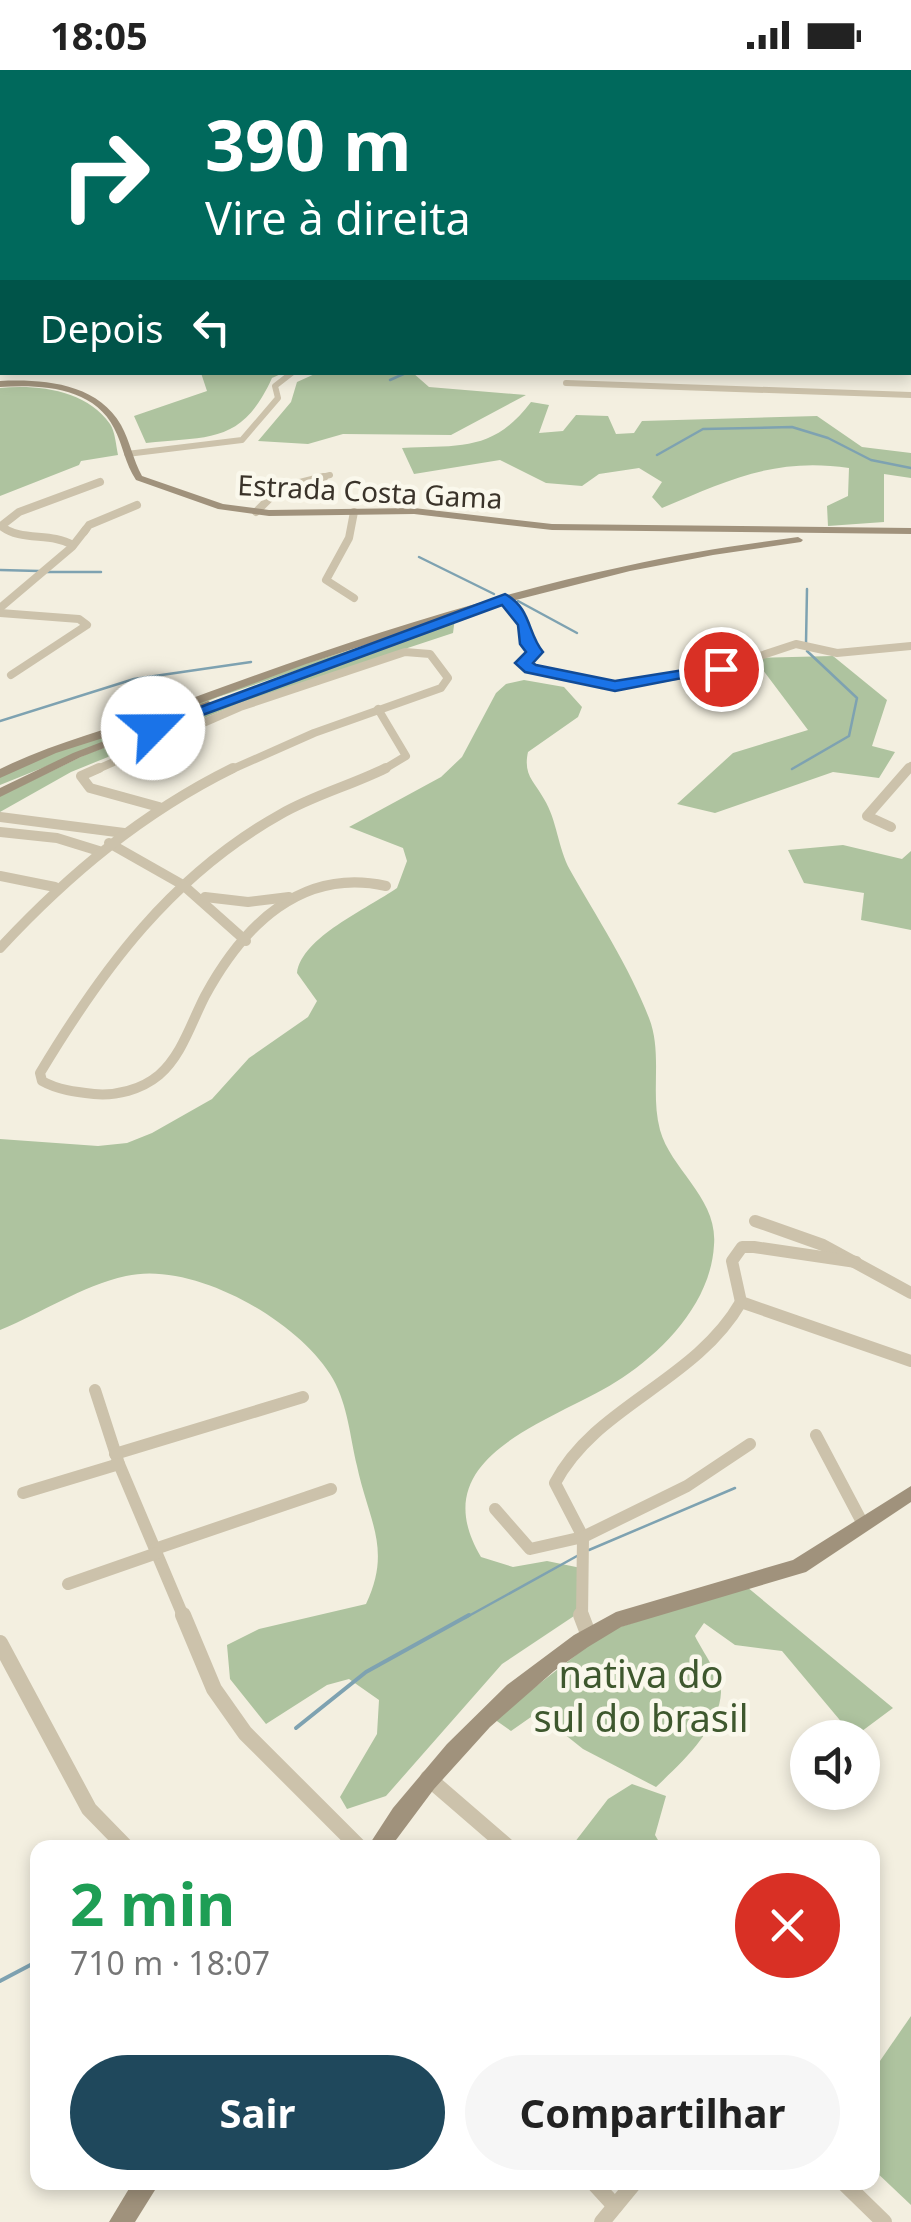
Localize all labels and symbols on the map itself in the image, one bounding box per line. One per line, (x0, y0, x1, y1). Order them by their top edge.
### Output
street label: Estrada Costa Gama (237, 465, 503, 517)
pin (679, 627, 764, 712)
position arrow (101, 676, 205, 780)
park label: nativa do sul do brasil (533, 1647, 749, 1743)

